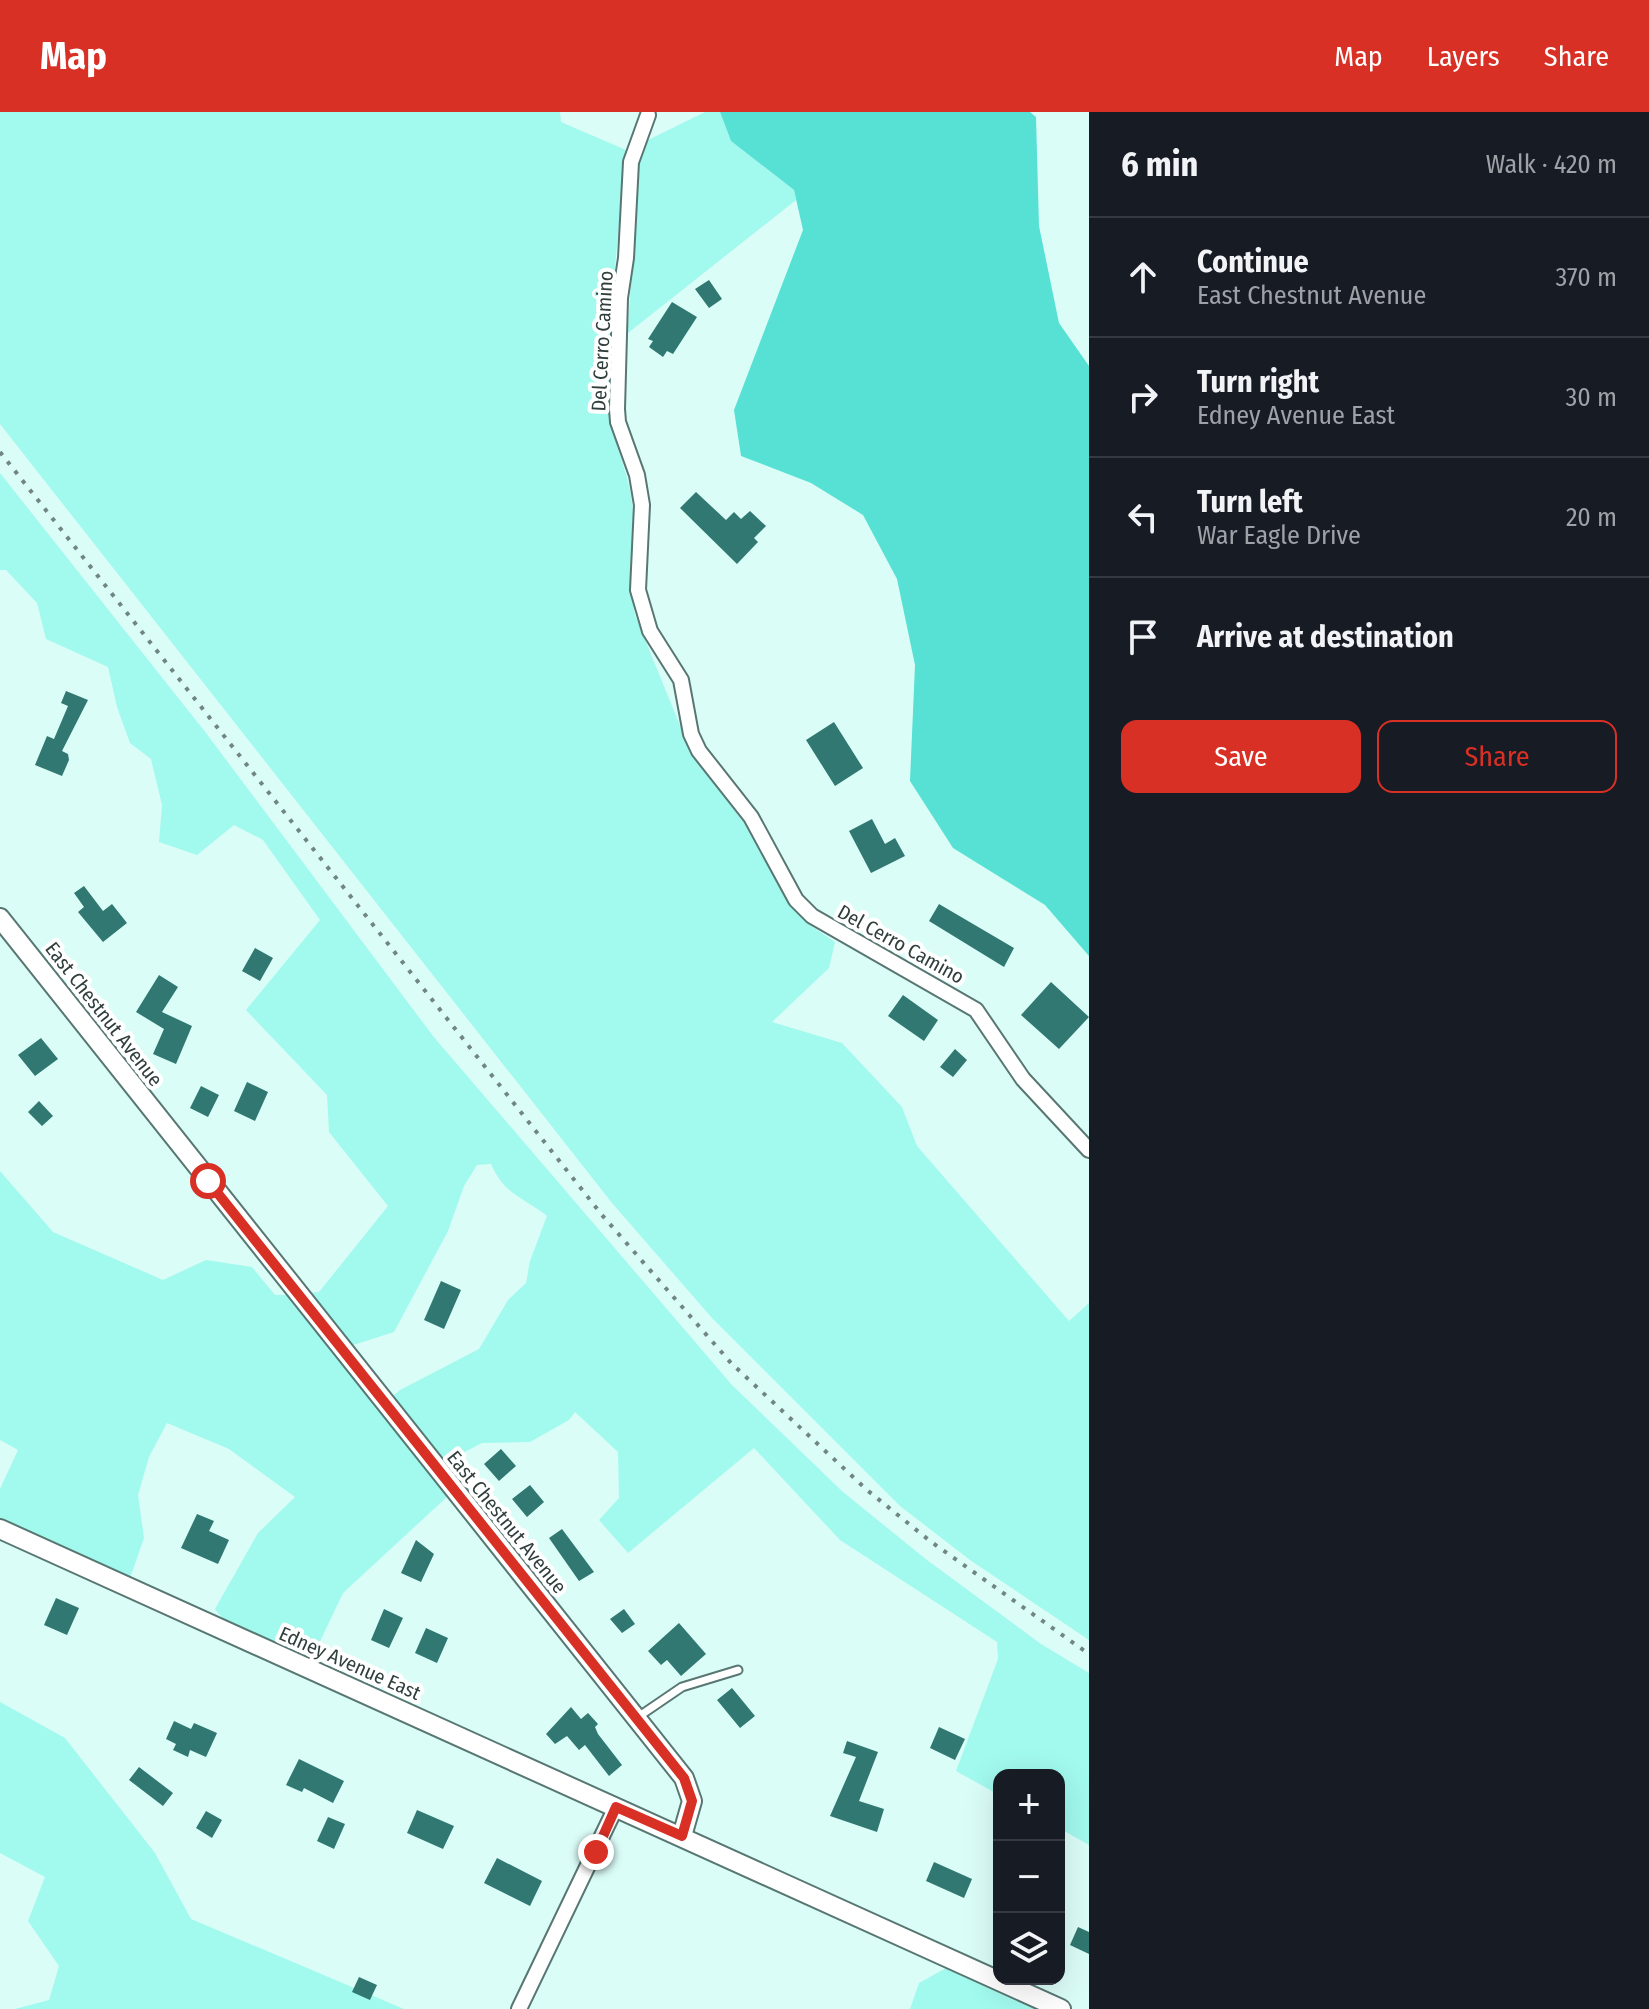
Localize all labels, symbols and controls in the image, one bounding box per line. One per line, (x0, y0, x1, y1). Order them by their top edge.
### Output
text: Map (40, 33, 107, 79)
text: Map (1334, 40, 1383, 73)
text: Layers (1427, 40, 1500, 73)
text: Share (1544, 40, 1609, 73)
text: 6 min (1121, 144, 1198, 185)
text: Walk · 420 m (1486, 149, 1617, 180)
text: Continue (1197, 244, 1309, 280)
icon: ahead (1121, 255, 1165, 299)
text: 370 m (1556, 262, 1617, 293)
street label: Del Cerro Camino (586, 270, 618, 412)
text: East Chestnut Avenue (1197, 280, 1426, 311)
text: Turn right (1197, 364, 1319, 400)
icon: right (1121, 375, 1165, 419)
text: 30 m (1566, 382, 1617, 413)
text: Edney Avenue East (1197, 400, 1395, 431)
text: Turn left (1197, 484, 1303, 520)
icon: left (1121, 495, 1165, 539)
text: 20 m (1566, 502, 1617, 533)
text: War Eagle Drive (1197, 520, 1361, 551)
icon: arrive (1121, 615, 1165, 659)
text: Arrive at destination (1197, 619, 1454, 655)
button: Save (1121, 720, 1361, 793)
button: Share (1377, 720, 1617, 793)
street label: Del Cerro Camino (834, 899, 968, 989)
street label: East Chestnut Avenue (40, 937, 168, 1091)
route start (190, 1163, 226, 1199)
street label: East Chestnut Avenue (442, 1446, 572, 1598)
street label: Edney Avenue East (276, 1621, 425, 1705)
map controls (993, 1769, 1065, 1985)
button: + (993, 1769, 1065, 1841)
route end (578, 1834, 614, 1870)
button: − (993, 1841, 1065, 1913)
button: layers (993, 1913, 1065, 1985)

